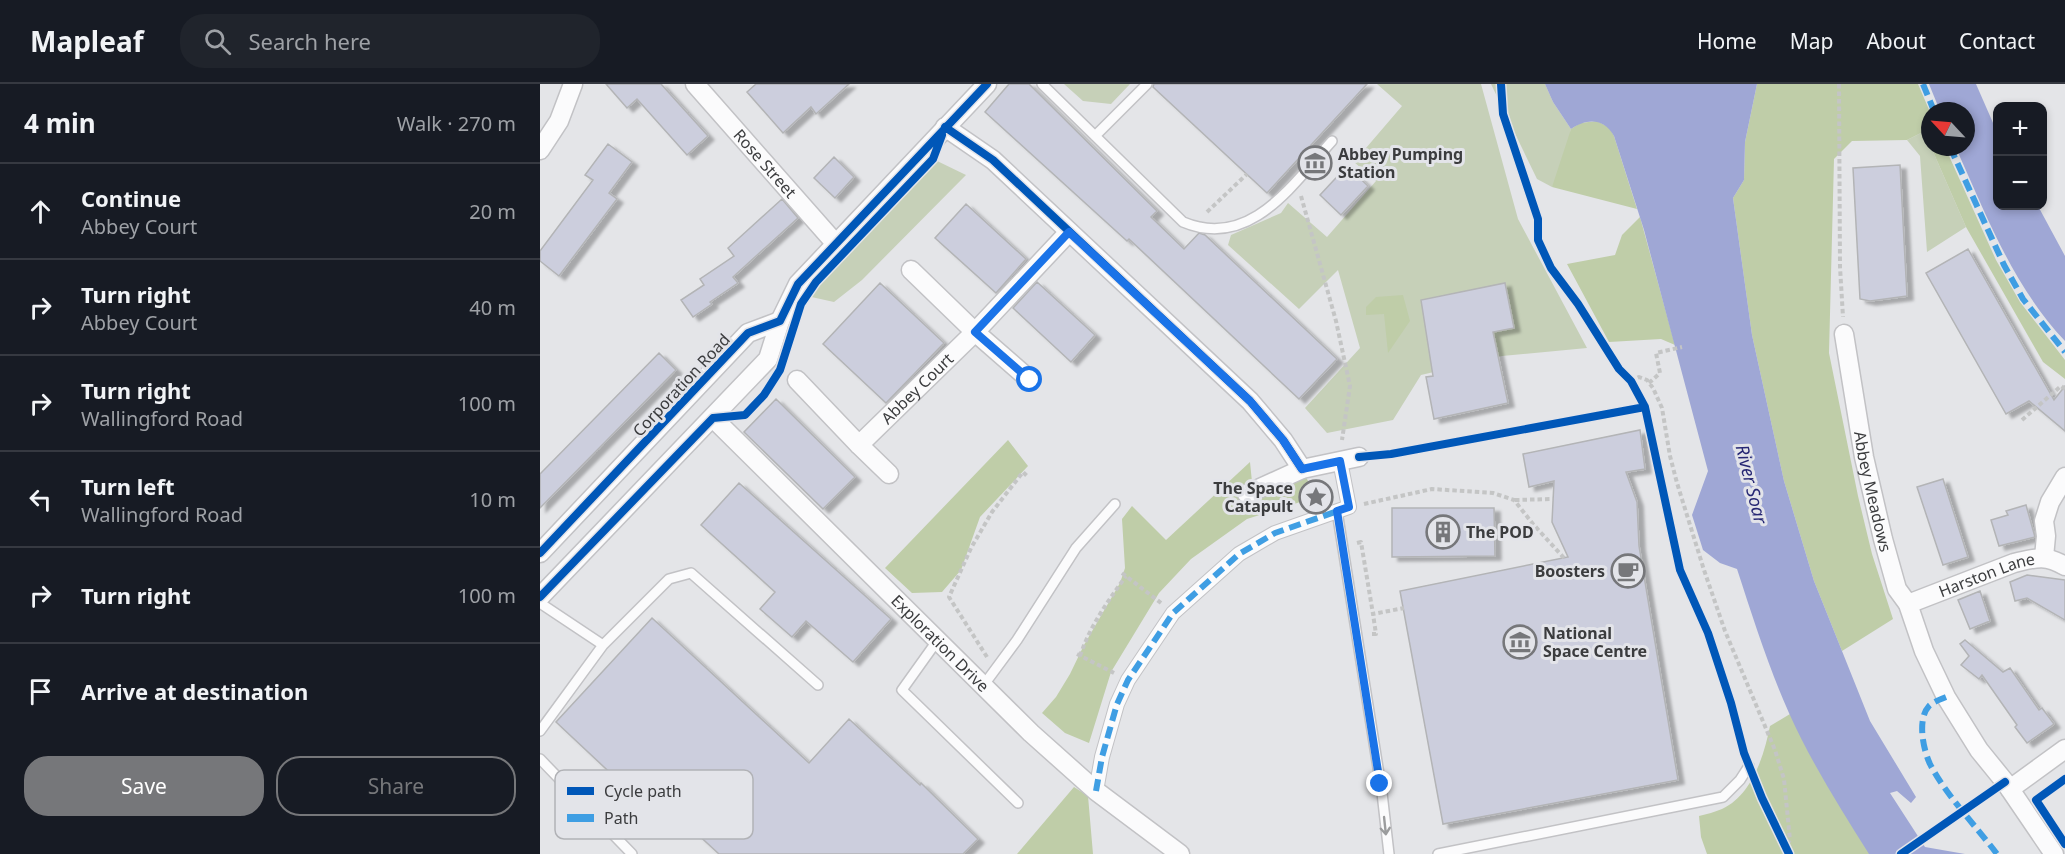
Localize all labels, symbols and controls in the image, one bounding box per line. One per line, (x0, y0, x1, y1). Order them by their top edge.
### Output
search box (180, 14, 600, 68)
text: Mapleaf (30, 22, 144, 60)
icon: search (201, 25, 234, 58)
text: Search here (249, 26, 371, 56)
text: Home (1697, 27, 1757, 55)
text: Map (1790, 27, 1833, 55)
text: About (1866, 27, 1926, 55)
text: Contact (1959, 27, 2035, 55)
north arrow (1921, 102, 1975, 156)
map controls (1993, 102, 2047, 210)
button: + (1993, 102, 2047, 156)
text: 4 min (24, 105, 96, 141)
text: Walk · 270 m (397, 110, 516, 137)
street label: Rose Street (729, 124, 802, 203)
place label: Abbey Pumping Station (1338, 143, 1463, 183)
museum icon: Abbey Pumping Station (1297, 145, 1333, 181)
button: − (1993, 156, 2047, 210)
text: Continue (81, 183, 181, 213)
icon: ahead (24, 195, 57, 228)
text: 20 m (469, 198, 516, 225)
text: Abbey Court (81, 213, 197, 240)
text: Turn right (81, 279, 191, 309)
icon: right (24, 291, 57, 324)
text: 40 m (469, 294, 516, 321)
text: Abbey Court (81, 309, 197, 336)
street label: Corporation Road (628, 329, 734, 441)
street label: Abbey Court (876, 348, 958, 429)
route start (1016, 366, 1042, 392)
text: Turn right (81, 375, 191, 405)
icon: right (24, 387, 57, 420)
text: 100 m (458, 390, 516, 417)
text: Wallingford Road (81, 405, 243, 432)
street label: Abbey Meadows (1849, 429, 1897, 554)
water label: River Soar (1731, 442, 1774, 527)
text: Turn left (81, 471, 175, 501)
place label: The Space Catapult (1213, 477, 1293, 517)
place icon: The Space Catapult (1298, 479, 1334, 515)
icon: left (24, 483, 57, 516)
text: 10 m (469, 486, 516, 513)
text: Wallingford Road (81, 501, 243, 528)
building icon: The POD (1425, 514, 1461, 550)
place label: The POD (1466, 521, 1534, 543)
street label: Harston Lane (1935, 548, 2037, 602)
cafe icon: Boosters (1610, 553, 1646, 589)
place label: Boosters (1535, 560, 1605, 582)
icon: right (24, 579, 57, 612)
text: Turn right (81, 580, 191, 610)
text: 100 m (458, 582, 516, 609)
street label: Exploration Drive (887, 590, 994, 697)
place label: National Space Centre (1543, 622, 1647, 662)
museum icon: National Space Centre (1502, 624, 1538, 660)
icon: arrive (24, 675, 57, 708)
text: Arrive at destination (81, 676, 308, 706)
button: Save (24, 756, 264, 816)
button: Share (276, 756, 516, 816)
legend (555, 770, 753, 839)
route end (1366, 770, 1392, 796)
text: Cycle path (604, 780, 682, 802)
text: Path (604, 807, 638, 829)
one-way arrow (1380, 815, 1391, 835)

